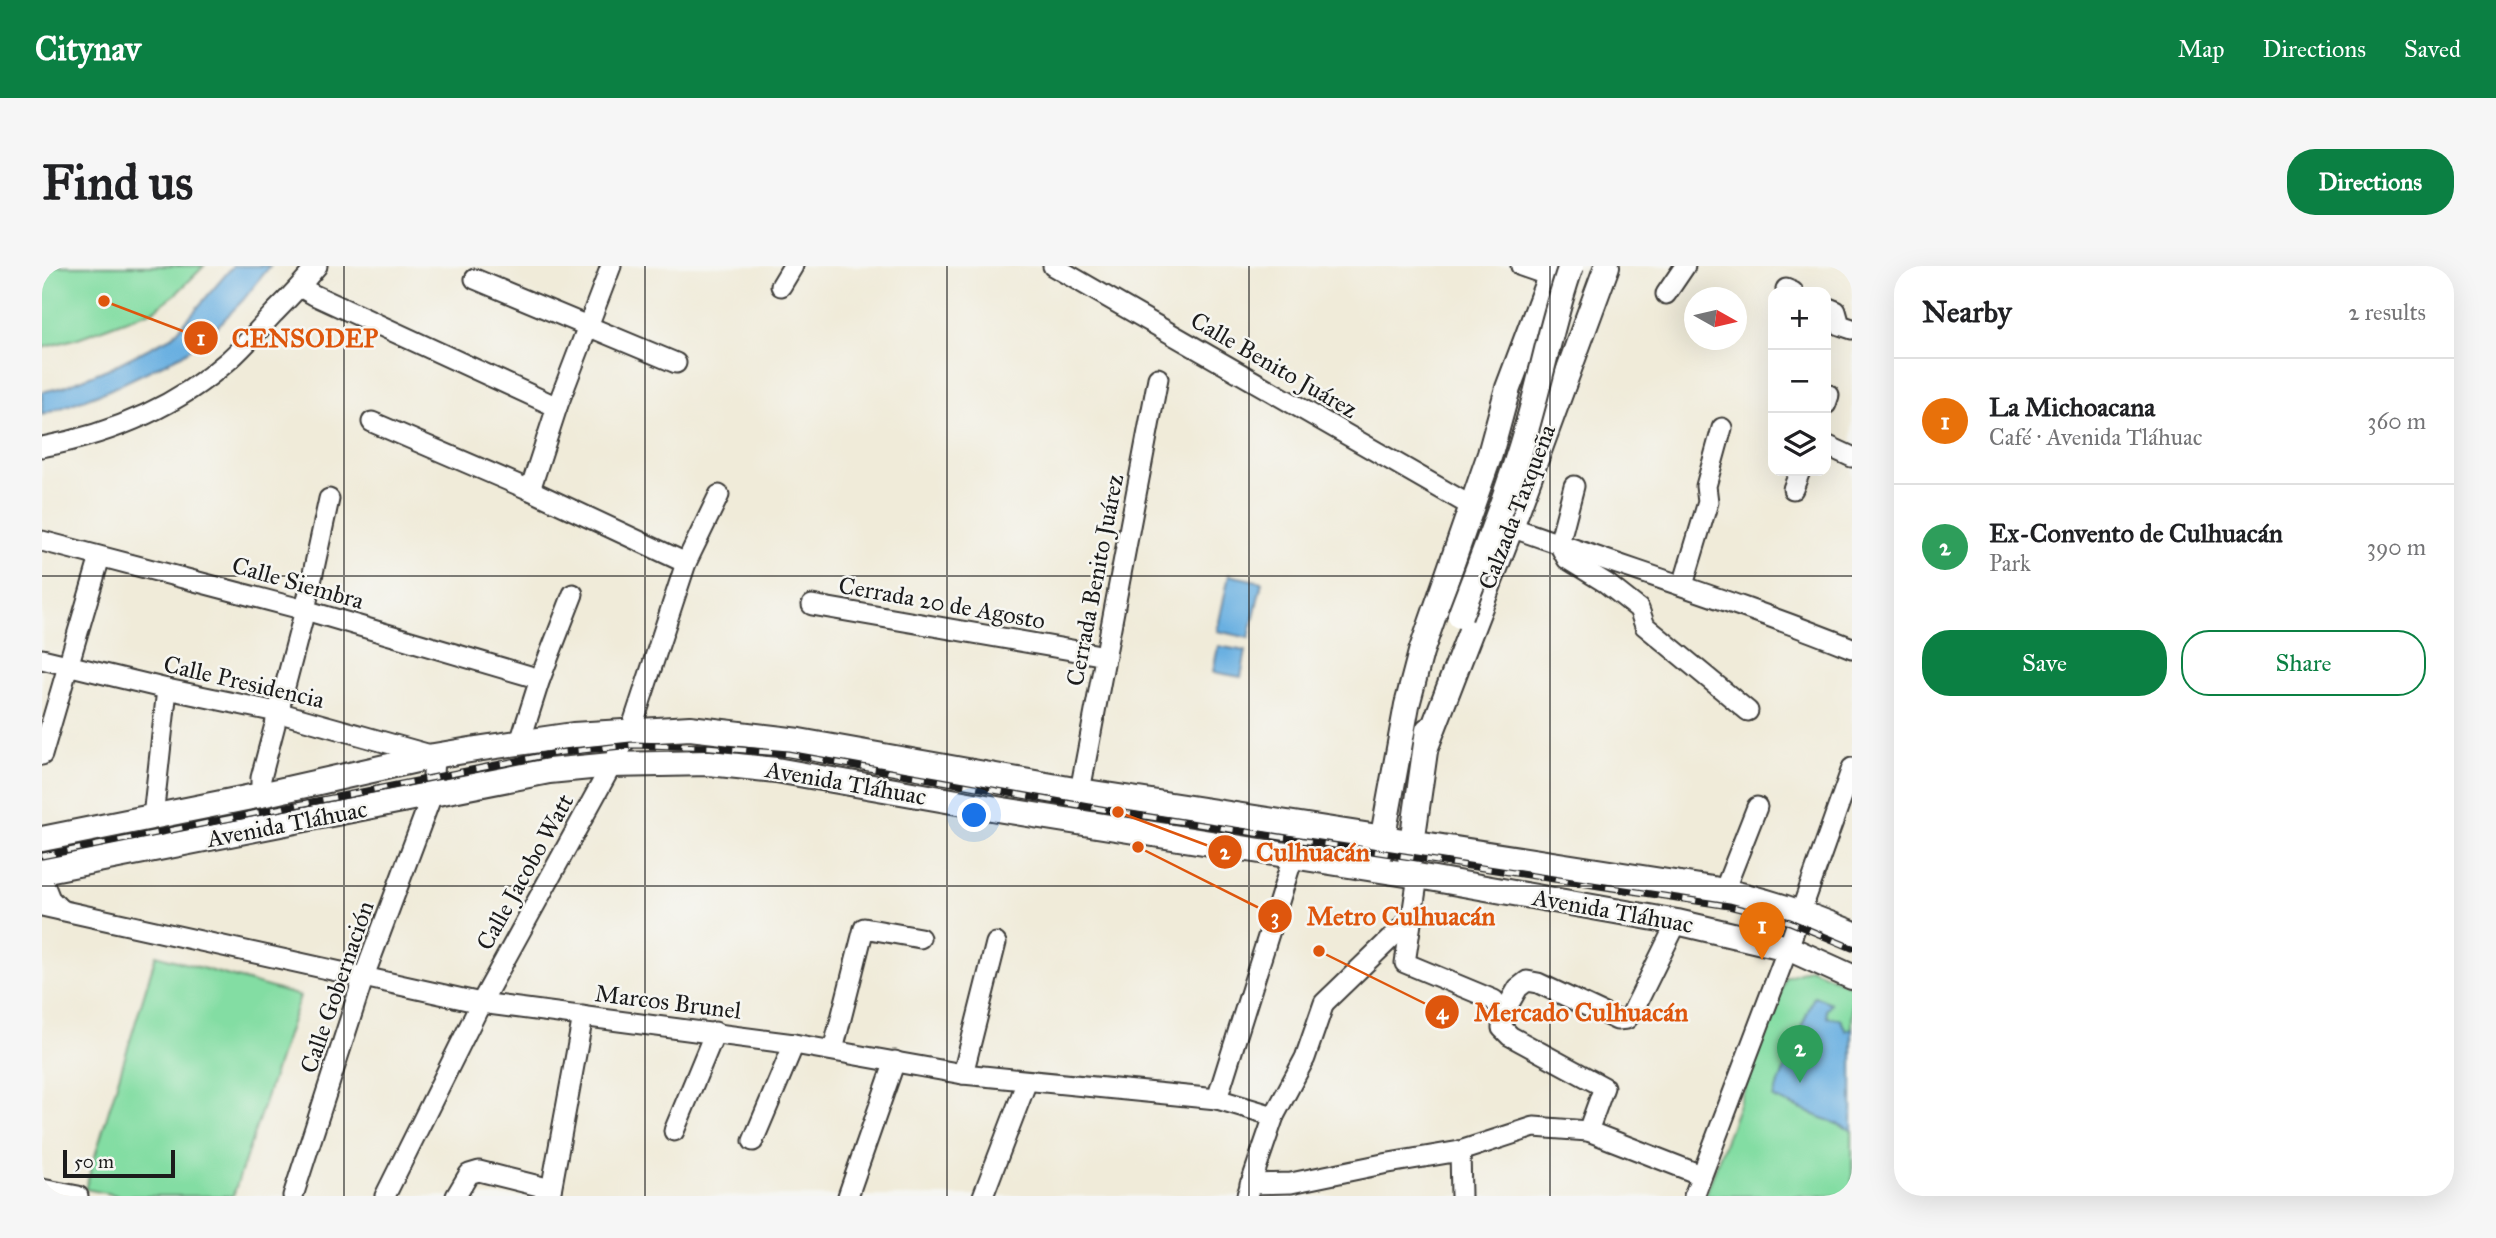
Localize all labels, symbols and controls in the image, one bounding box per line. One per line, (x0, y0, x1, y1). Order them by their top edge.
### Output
text: Citynav (35, 29, 141, 69)
text: Map (2178, 34, 2225, 64)
text: Directions (2263, 34, 2366, 64)
text: Saved (2404, 34, 2461, 64)
button: Directions (2287, 149, 2454, 215)
text: Find us (42, 153, 193, 212)
north arrow (1684, 287, 1747, 350)
map controls (1768, 287, 1831, 476)
button: + (1768, 287, 1831, 350)
text: Nearby (1922, 294, 2012, 330)
text: 2 results (2348, 298, 2426, 326)
street label: Calle Benito Juárez (1185, 305, 1363, 425)
callout: CENSODEP (183, 314, 392, 361)
text: CENSODEP (232, 322, 378, 354)
text: 1 (197, 325, 205, 351)
button: − (1768, 350, 1831, 413)
text: La Michoacana (1989, 391, 2155, 423)
text: 1 (1940, 407, 1950, 435)
text: 360 m (2367, 407, 2426, 435)
button: layers (1768, 413, 1831, 476)
street label: Calzada Taxqueña (1472, 419, 1563, 594)
text: Café · Avenida Tláhuac (1989, 423, 2202, 451)
street label: Cerrada Benito Juárez (1060, 472, 1130, 688)
text: Ex-Convento de Culhuacán (1989, 517, 2283, 549)
text: 2 (1939, 533, 1951, 561)
text: 390 m (2367, 533, 2426, 561)
text: Park (1989, 549, 2031, 577)
street label: Calle Siembra (229, 550, 368, 616)
street label: Cerrada 20 de Agosto (836, 570, 1048, 636)
button: Save (1922, 630, 2167, 696)
button: Share (2181, 630, 2426, 696)
street label: Calle Presidencia (161, 649, 328, 715)
street label: Avenida Tláhuac (762, 754, 929, 812)
street label: Calle Jacobo Watt (470, 788, 581, 955)
street label: Avenida Tláhuac (203, 794, 370, 854)
your location (957, 798, 991, 832)
callout: Culhuacán (1207, 828, 1384, 875)
text: Culhuacán (1256, 836, 1370, 868)
text: 2 (1220, 839, 1231, 865)
street label: Avenida Tláhuac (1529, 882, 1696, 940)
callout: Metro Culhuacán (1258, 893, 1510, 940)
street label: Calle Gobernación (294, 897, 380, 1077)
text: Metro Culhuacán (1307, 900, 1495, 932)
pin: 1 (1739, 902, 1785, 960)
text: 3 (1271, 904, 1279, 930)
street label: Marcos Brunel (593, 978, 743, 1026)
callout: Mercado Culhuacán (1424, 988, 1702, 1035)
text: Mercado Culhuacán (1474, 996, 1688, 1028)
text: 4 (1436, 999, 1449, 1025)
pin: 2 (1777, 1025, 1823, 1083)
scale bar (63, 1147, 175, 1179)
text: 50 m (74, 1150, 114, 1173)

